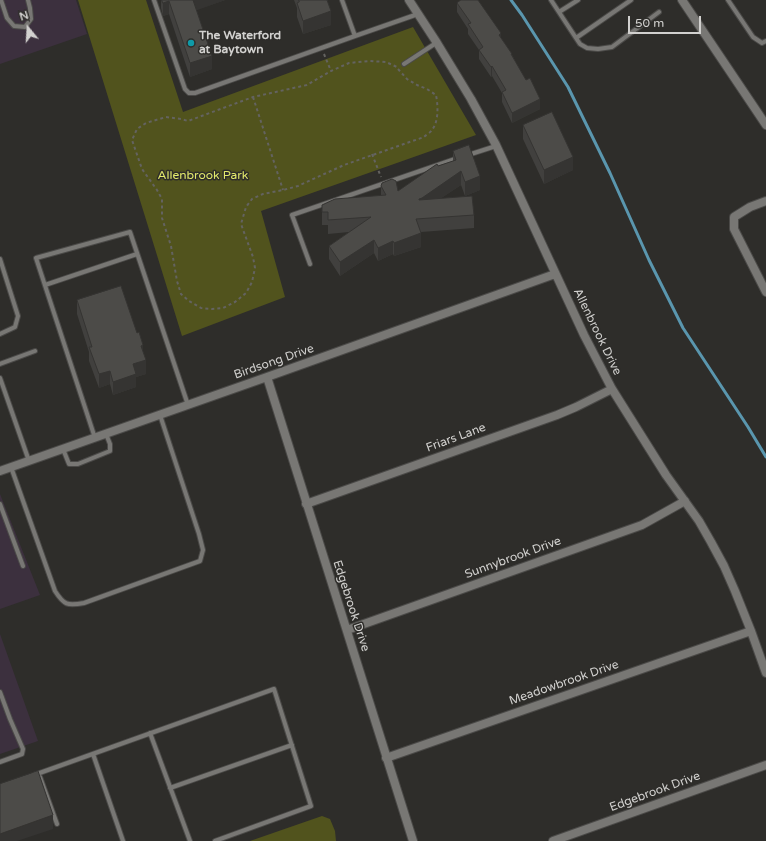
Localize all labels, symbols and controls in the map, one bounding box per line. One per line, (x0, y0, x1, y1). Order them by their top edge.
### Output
north arrow (8, 8, 48, 48)
scale bar (630, 8, 703, 34)
text: N (18, 9, 30, 24)
text: 50 m (635, 16, 664, 30)
place label: The Waterford at Baytown (199, 29, 281, 57)
marker: The Waterford at Baytown (186, 38, 196, 48)
park label: Allenbrook Park (158, 169, 248, 183)
street label: Allenbrook Drive (570, 286, 624, 378)
street label: Birdsong Drive (232, 342, 316, 382)
street label: Friars Lane (424, 421, 488, 455)
street label: Sunnybrook Drive (463, 534, 563, 582)
street label: Edgebrook Drive (329, 558, 373, 654)
street label: Meadowbrook Drive (507, 657, 621, 709)
street label: Edgebrook Drive (608, 769, 702, 815)

